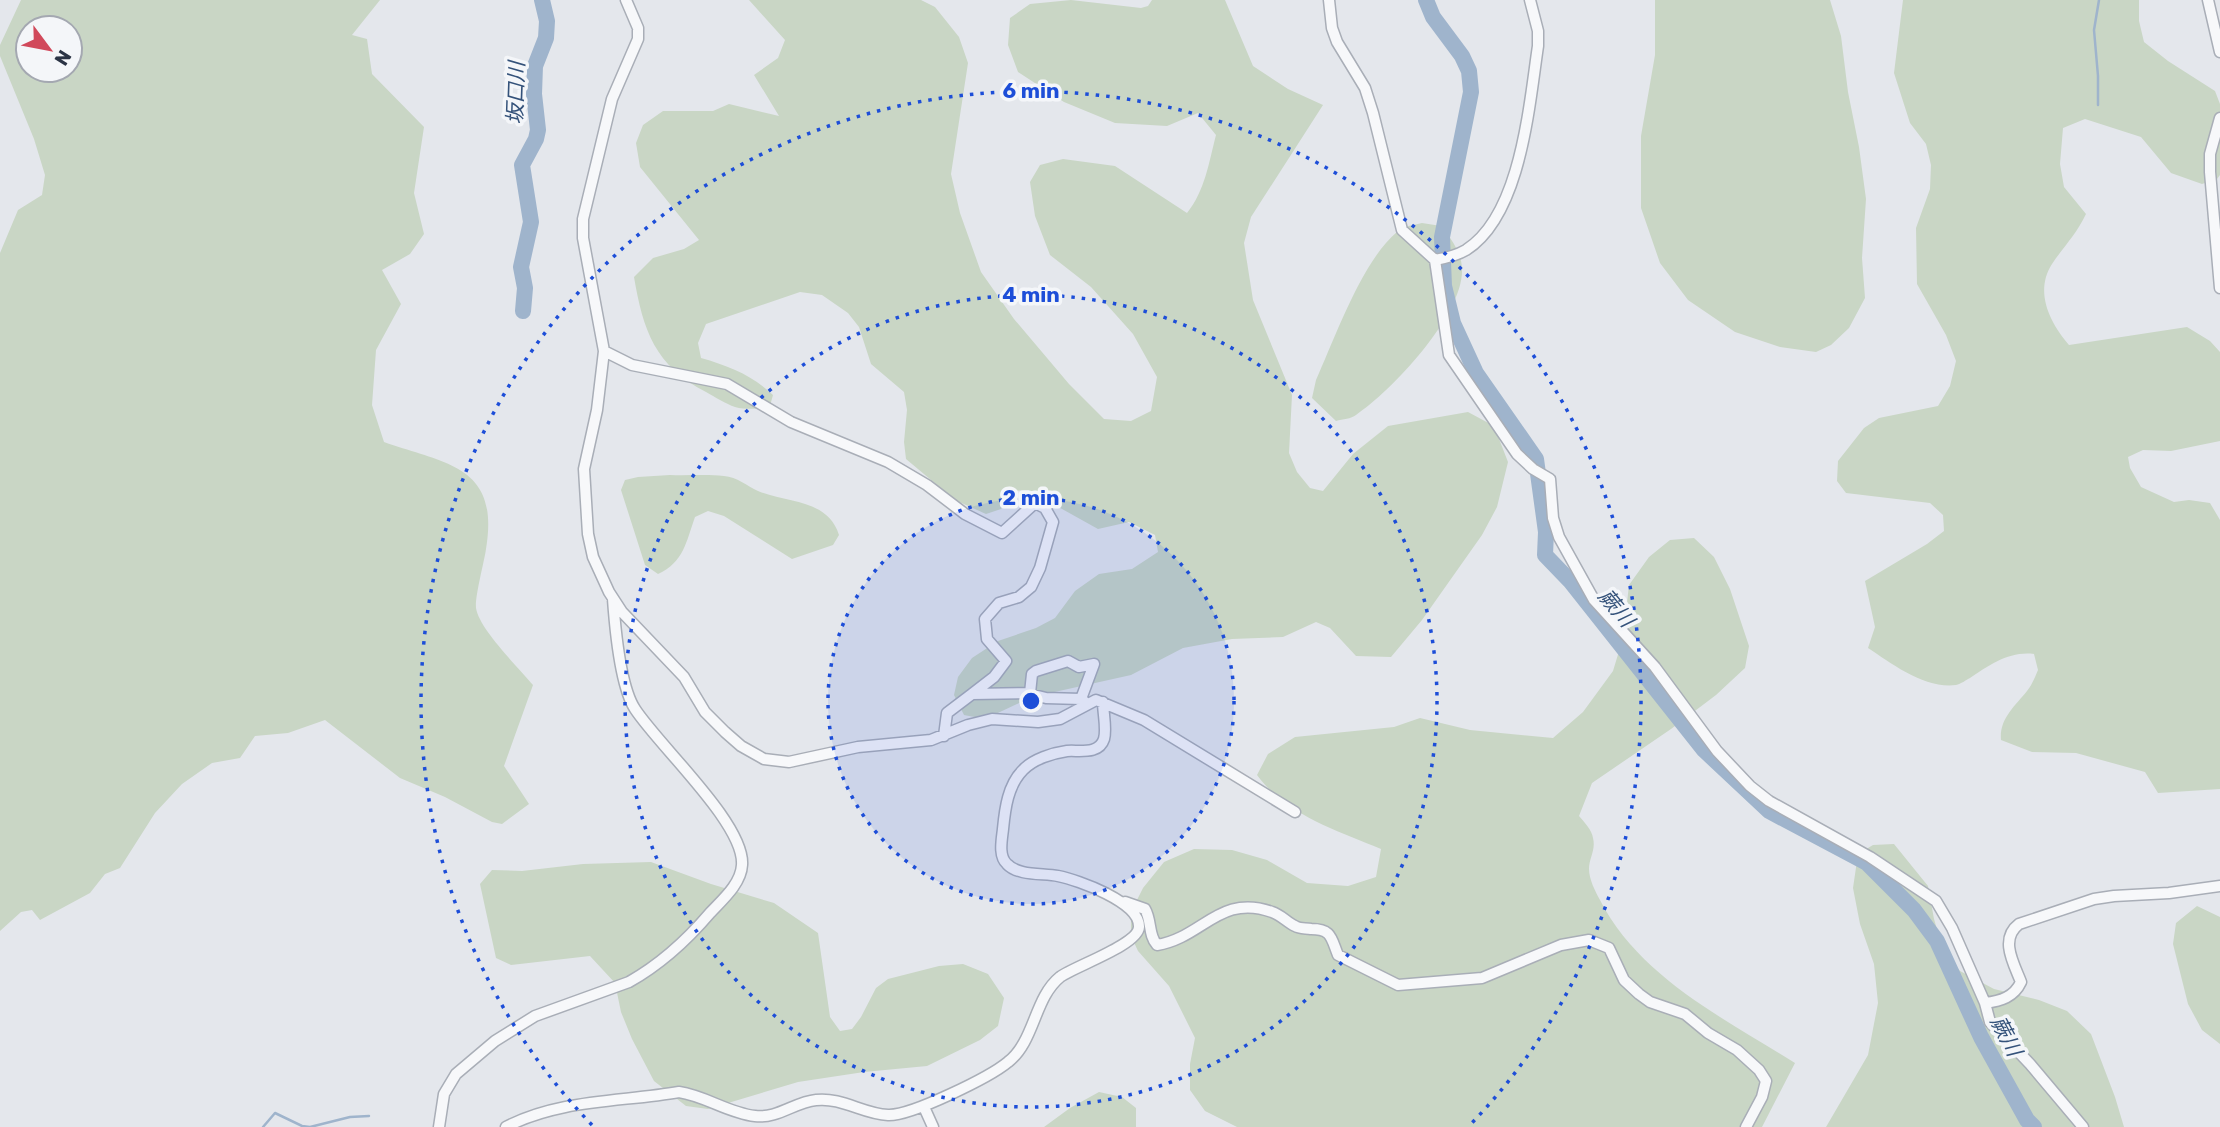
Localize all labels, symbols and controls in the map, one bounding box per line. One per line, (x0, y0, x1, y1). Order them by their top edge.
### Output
north arrow (14, 14, 84, 84)
text: N (50, 46, 76, 70)
water label: 坂口川 (502, 59, 529, 125)
text: 6 min (1003, 78, 1059, 103)
text: 4 min (1002, 282, 1060, 307)
text: 2 min (1003, 485, 1059, 510)
water label: 蕨川 (1593, 584, 1641, 633)
centre of rings (1019, 689, 1043, 713)
water label: 蕨川 (1986, 1011, 2028, 1062)

